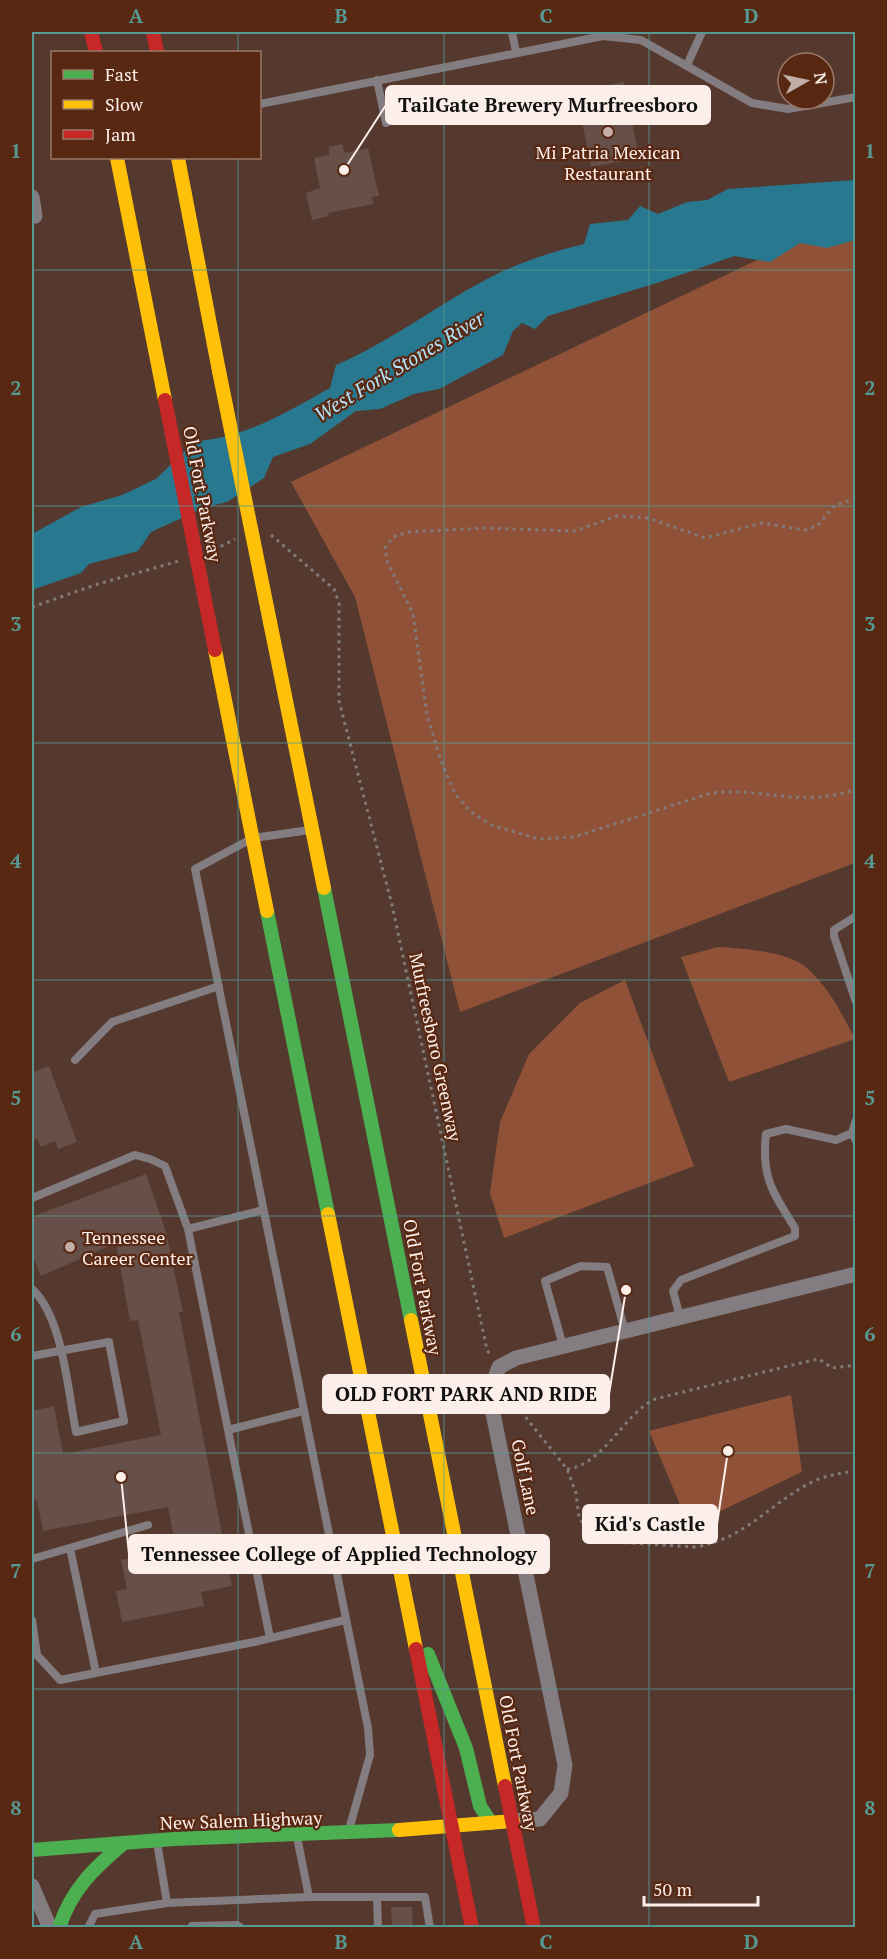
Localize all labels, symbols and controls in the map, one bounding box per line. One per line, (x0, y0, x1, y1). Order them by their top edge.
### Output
text: A (129, 2, 144, 29)
text: B (335, 2, 348, 29)
text: C (539, 2, 553, 29)
text: D (744, 2, 758, 29)
legend (51, 51, 261, 159)
north arrow (776, 51, 836, 111)
text: Fast (105, 62, 139, 86)
text: N (809, 71, 833, 86)
callout: TailGate Brewery Murfreesboro (386, 86, 710, 124)
text: TailGate Brewery Murfreesboro (398, 91, 698, 118)
text: Slow (105, 92, 144, 116)
text: Jam (105, 122, 136, 146)
marker: Mi Patria Mexican Restaurant (601, 125, 615, 139)
text: 1 (10, 137, 22, 164)
text: 1 (864, 137, 876, 164)
place label: Mi Patria Mexican Restaurant (536, 140, 681, 185)
water label: West Fork Stones River (309, 304, 490, 428)
text: 2 (10, 374, 22, 401)
text: 2 (864, 374, 876, 401)
street label: Old Fort Parkway (178, 424, 228, 565)
text: 3 (10, 610, 22, 637)
text: 3 (864, 610, 876, 637)
text: 4 (10, 847, 22, 874)
text: 4 (864, 847, 876, 874)
street label: Murfreesboro Greenway (404, 951, 468, 1144)
text: 5 (10, 1084, 22, 1111)
text: 5 (864, 1084, 876, 1111)
street label: Old Fort Parkway (398, 1217, 448, 1358)
place label: Tennessee Career Center (82, 1225, 193, 1270)
marker: Tennessee Career Center (63, 1240, 77, 1254)
text: 6 (10, 1320, 22, 1347)
text: 6 (864, 1320, 876, 1347)
callout: OLD FORT PARK AND RIDE (323, 1375, 609, 1413)
text: OLD FORT PARK AND RIDE (335, 1380, 597, 1407)
street label: Golf Lane (506, 1437, 546, 1517)
callout: Kid's Castle (583, 1505, 717, 1543)
text: Kid's Castle (595, 1510, 705, 1537)
callout: Tennessee College of Applied Technology (129, 1535, 549, 1573)
text: Tennessee College of Applied Technology (141, 1540, 537, 1567)
text: 7 (10, 1557, 22, 1584)
text: 7 (864, 1557, 876, 1584)
street label: Old Fort Parkway (494, 1693, 544, 1834)
text: 8 (10, 1794, 22, 1821)
text: 8 (864, 1794, 876, 1821)
street label: New Salem Highway (159, 1805, 324, 1835)
scale bar (644, 1869, 758, 1907)
text: 50 m (653, 1877, 693, 1901)
text: A (129, 1928, 144, 1955)
text: B (335, 1928, 348, 1955)
text: C (539, 1928, 553, 1955)
text: D (744, 1928, 758, 1955)

